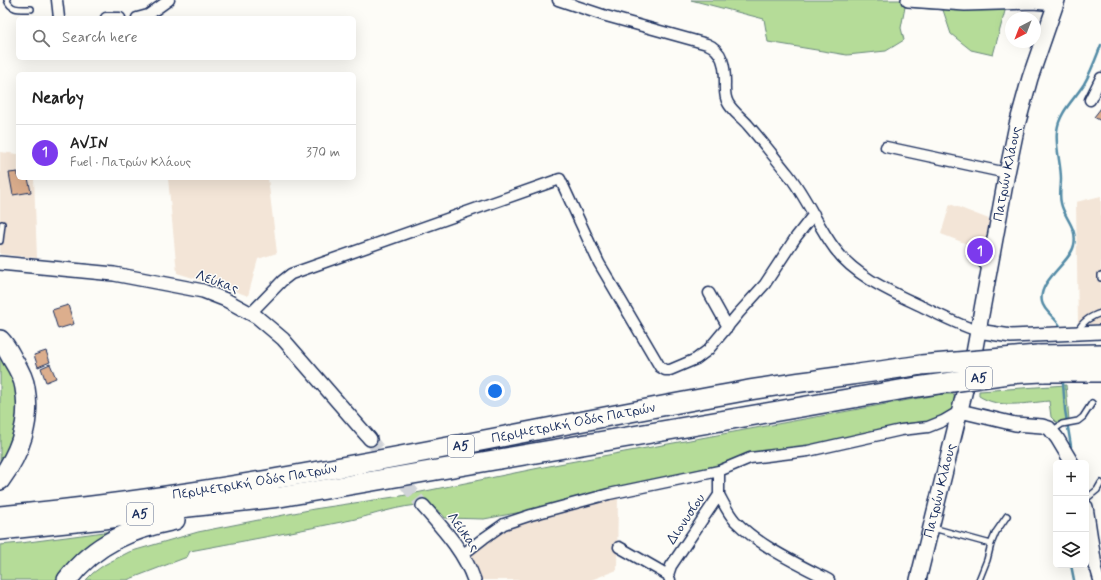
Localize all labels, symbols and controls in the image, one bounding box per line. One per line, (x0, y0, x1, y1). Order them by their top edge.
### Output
north arrow (1005, 12, 1041, 48)
search box (16, 16, 356, 60)
icon: search (30, 27, 52, 49)
text: Search here (62, 28, 138, 48)
text: Nearby (32, 87, 84, 109)
street label: Πατρών Κλάους (989, 125, 1025, 223)
text: AVIN (70, 134, 108, 154)
text: 1 (42, 144, 48, 161)
text: 370 m (306, 144, 340, 161)
text: Fuel · Πατρών Κλάους (70, 154, 191, 171)
pin: 1 (967, 236, 993, 266)
street label: Λεύκας (193, 266, 241, 298)
road number: Α5 (966, 367, 992, 389)
your location (485, 381, 505, 401)
street label: Περιμετρική Οδός Πατρών (490, 398, 657, 448)
road number: Α5 (448, 435, 474, 457)
street label: Πατρών Κλάους (920, 442, 960, 540)
street label: Περιμετρική Οδός Πατρών (171, 459, 338, 504)
map controls (1053, 460, 1089, 568)
button: + (1053, 460, 1089, 496)
street label: Διονυσίου (663, 490, 709, 548)
button: − (1053, 496, 1089, 532)
road number: Α5 (127, 503, 153, 525)
street label: Λεύκας (443, 509, 483, 555)
button: layers (1053, 532, 1089, 568)

